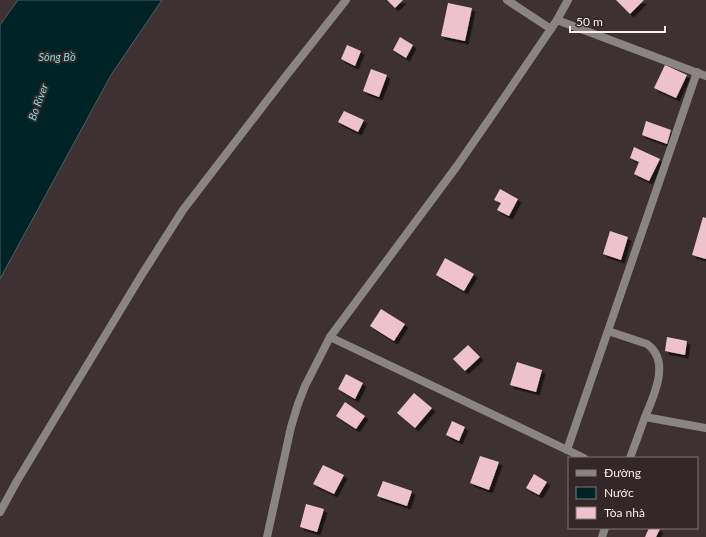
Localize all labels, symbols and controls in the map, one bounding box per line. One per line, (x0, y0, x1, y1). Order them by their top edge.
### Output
scale bar (570, 8, 665, 34)
text: 50 m (576, 14, 603, 29)
water label: Sông Bồ (38, 50, 76, 63)
water label: Bo River (25, 82, 50, 122)
legend (568, 457, 698, 529)
text: Đường (604, 465, 641, 480)
text: Nước (604, 485, 634, 500)
text: Tòa nhà (604, 505, 645, 520)

